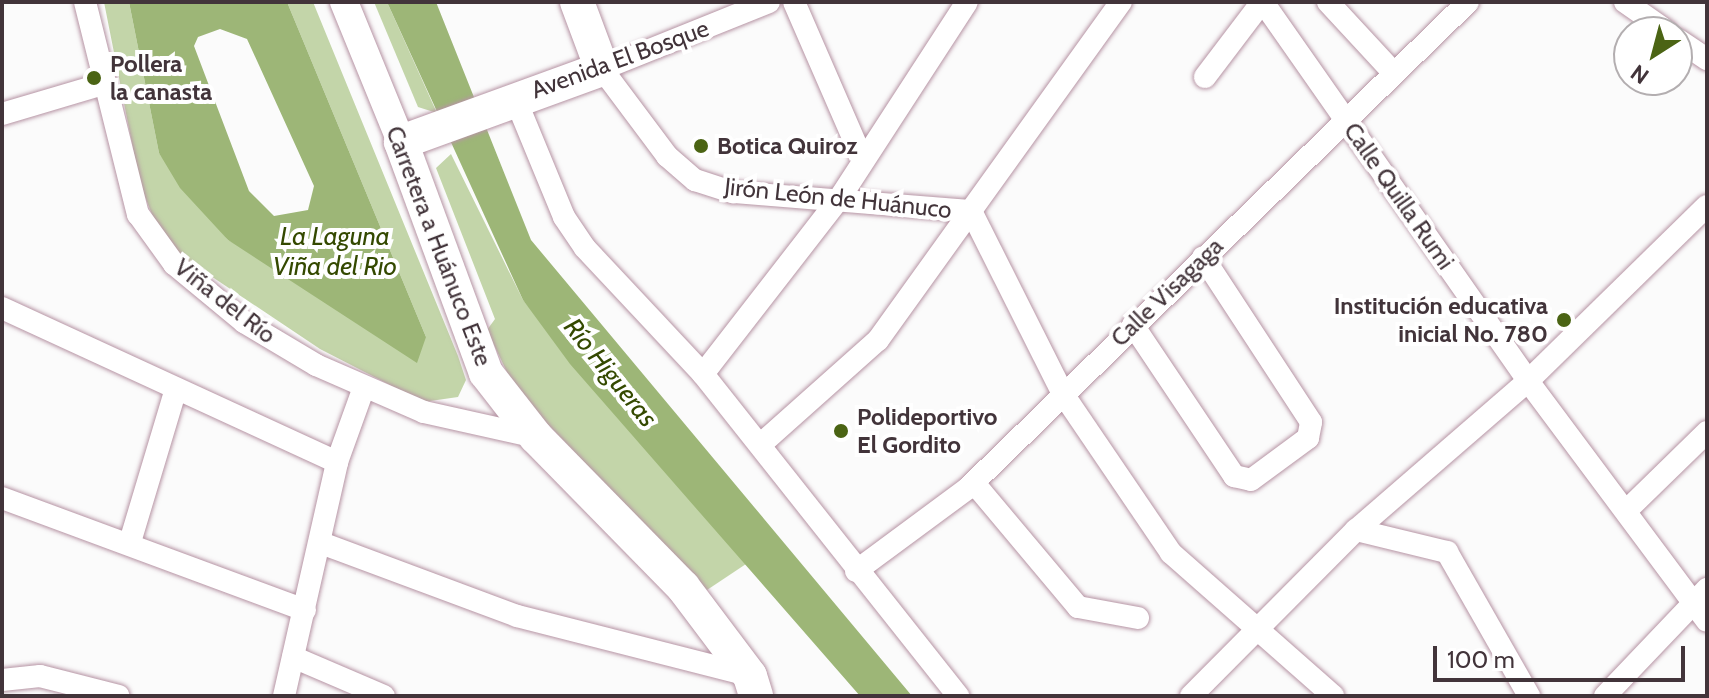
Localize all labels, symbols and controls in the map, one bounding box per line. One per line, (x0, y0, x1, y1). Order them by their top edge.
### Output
street label: Avenida El Bosque (527, 14, 713, 104)
north arrow (1613, 16, 1693, 96)
place label: Pollera la canasta (110, 50, 212, 106)
text: N (1626, 59, 1654, 90)
marker: Pollera la canasta (85, 69, 103, 87)
street label: Calle Quilla Rumi (1338, 117, 1460, 275)
street label: Carretera a Huánuco Este (380, 122, 498, 370)
place label: Botica Quiroz (717, 132, 858, 160)
marker: Botica Quiroz (692, 137, 710, 155)
street label: Jirón León de Huánuco (723, 172, 953, 224)
water label: La Laguna Viña del Rio (273, 221, 397, 282)
street label: Calle Visagaga (1105, 231, 1229, 353)
street label: Viña del Río (169, 253, 281, 349)
place label: Institución educativa inicial No. 780 (1334, 292, 1548, 348)
marker: Institución educativa inicial No. 780 (1555, 311, 1573, 329)
water label: Río Higueras (557, 312, 663, 434)
place label: Polideportivo El Gordito (857, 403, 998, 459)
marker: Polideportivo El Gordito (832, 422, 850, 440)
scale bar (1437, 630, 1689, 680)
text: 100 m (1447, 645, 1515, 674)

